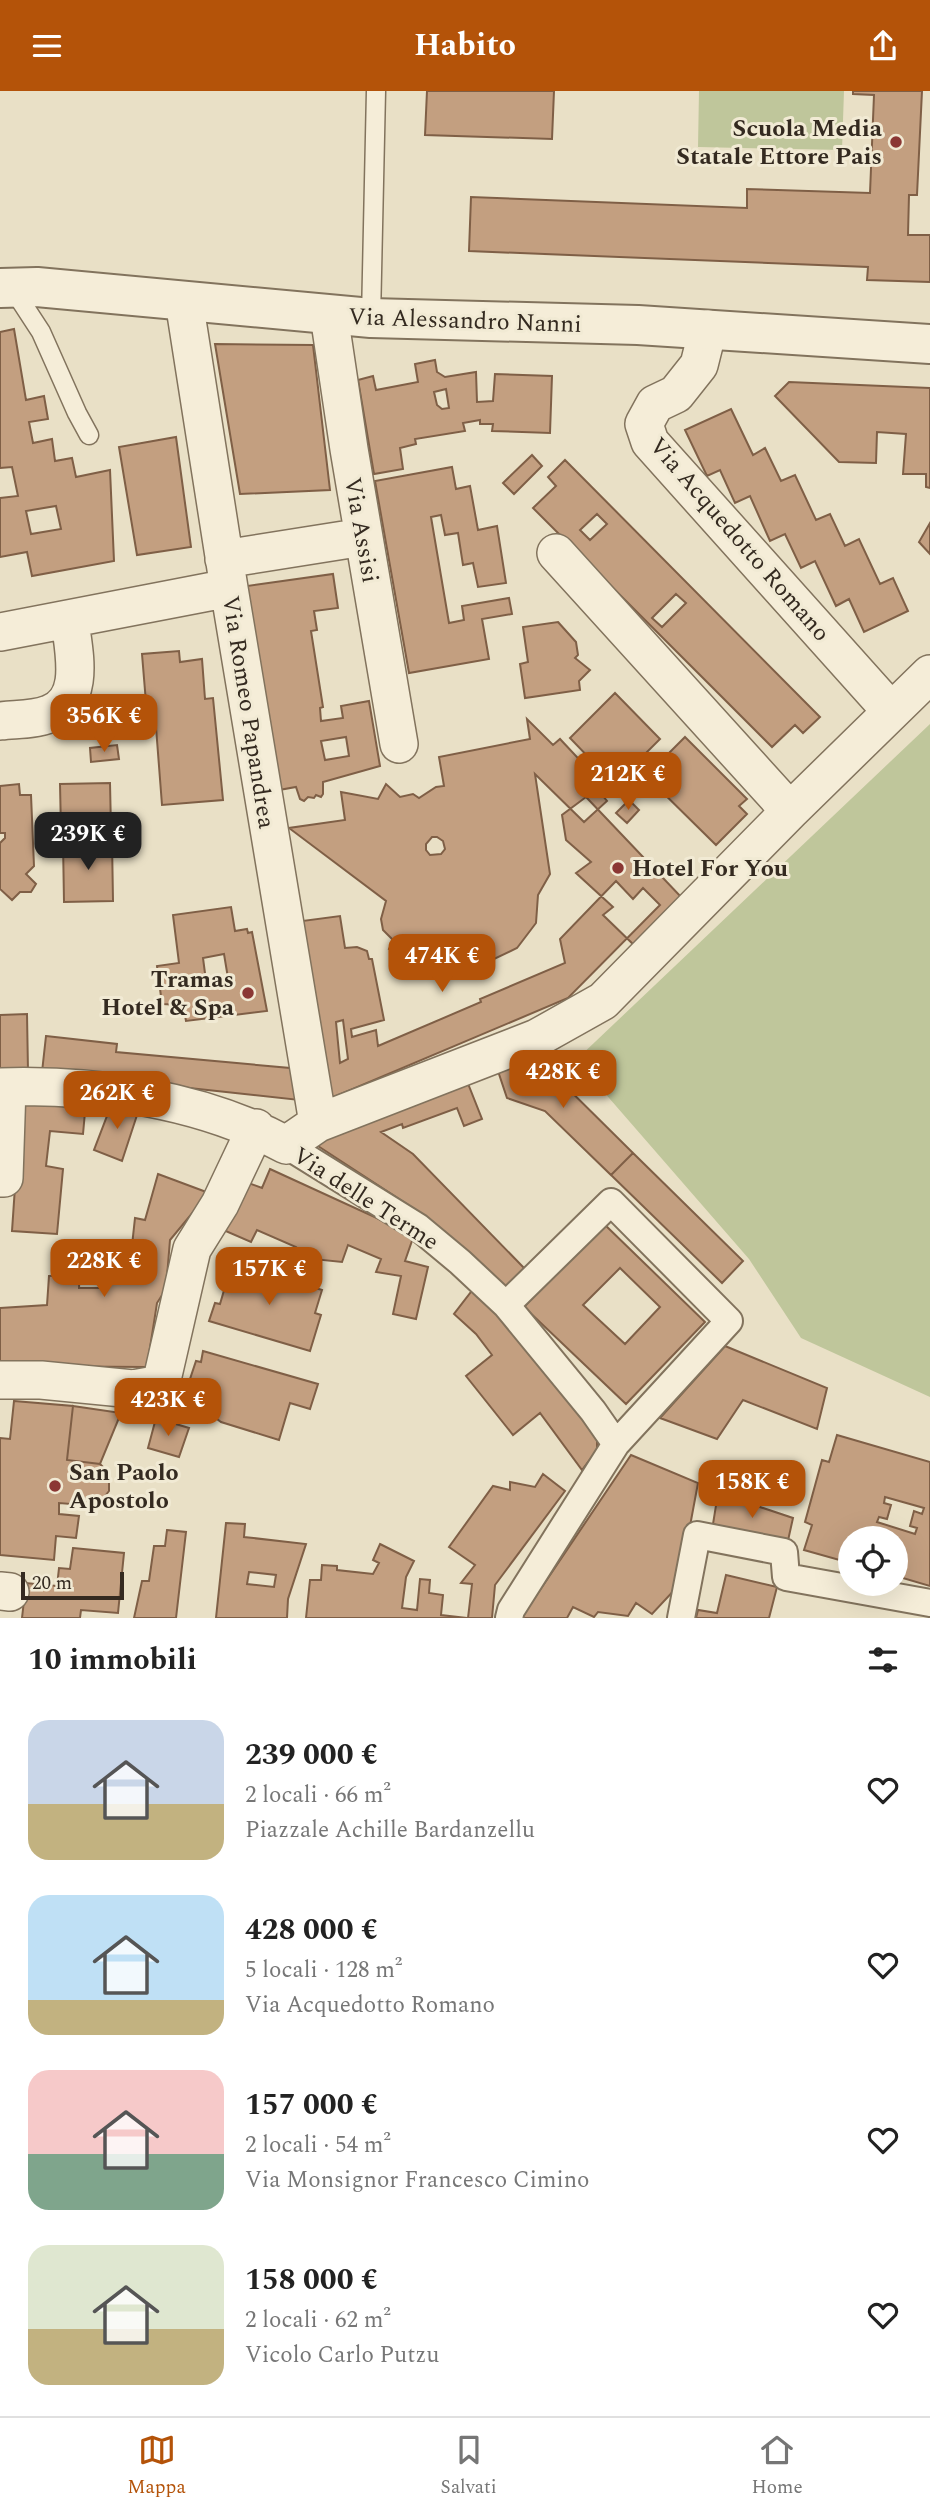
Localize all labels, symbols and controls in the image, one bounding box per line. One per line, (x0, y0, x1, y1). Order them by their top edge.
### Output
text: Habito (414, 21, 516, 70)
icon: menu (28, 27, 66, 65)
icon: share (864, 27, 902, 65)
place label: Scuola Media Statale Ettore Pais (676, 111, 883, 175)
marker: Scuola Media Statale Ettore Pais (888, 134, 904, 150)
street label: Via Alessandro Nanni (348, 299, 582, 343)
street label: Via Acquedotto Romano (640, 429, 838, 650)
street label: Via Assisi (334, 475, 388, 586)
street label: Via Romeo Papandrea (212, 593, 284, 832)
pin: 356K € (47, 695, 161, 754)
text: 356K € (66, 699, 142, 734)
pin: 212K € (571, 753, 685, 812)
text: 212K € (590, 757, 666, 792)
pin: 239K € (31, 813, 145, 872)
text: 239K € (50, 817, 126, 852)
place label: Hotel For You (632, 851, 788, 887)
marker: Hotel For You (610, 860, 626, 876)
pin: 474K € (385, 935, 499, 994)
text: 474K € (404, 939, 480, 974)
place label: Tramas Hotel & Spa (101, 962, 235, 1026)
marker: Tramas Hotel & Spa (240, 985, 256, 1001)
pin: 428K € (506, 1051, 620, 1110)
text: 428K € (525, 1055, 601, 1090)
pin: 262K € (60, 1072, 174, 1131)
text: 262K € (79, 1076, 155, 1111)
street label: Via delle Terme (285, 1138, 446, 1260)
pin: 228K € (47, 1239, 161, 1299)
text: 228K € (66, 1244, 142, 1279)
pin: 157K € (212, 1247, 326, 1307)
text: 157K € (231, 1252, 307, 1287)
pin: 423K € (111, 1379, 225, 1438)
text: 423K € (130, 1383, 206, 1418)
place label: San Paolo Apostolo (69, 1455, 179, 1519)
pin: 158K € (695, 1461, 809, 1520)
text: 158K € (714, 1465, 790, 1500)
marker: San Paolo Apostolo (47, 1478, 63, 1494)
map controls (838, 1526, 908, 1596)
button: locate (838, 1526, 908, 1596)
scale bar (21, 1569, 124, 1601)
text: 20 m (32, 1569, 72, 1598)
text: 10 immobili (28, 1637, 197, 1683)
icon: filters (864, 1641, 902, 1679)
text: 239 000 € (245, 1732, 378, 1778)
icon: home (84, 1748, 168, 1832)
icon: heart (864, 1771, 902, 1809)
text: 2 locali · 66 m² (245, 1778, 391, 1813)
text: Piazzale Achille Bardanzellu (245, 1813, 535, 1848)
text: 428 000 € (245, 1907, 378, 1953)
icon: home (84, 1923, 168, 2007)
icon: heart (864, 1946, 902, 1984)
text: 5 locali · 128 m² (245, 1953, 402, 1988)
text: Via Acquedotto Romano (245, 1988, 495, 2023)
text: 157 000 € (245, 2082, 378, 2128)
icon: home (84, 2098, 168, 2182)
icon: heart (864, 2121, 902, 2159)
text: 2 locali · 54 m² (245, 2128, 391, 2163)
text: Via Monsignor Francesco Cimino (245, 2163, 590, 2198)
text: 158 000 € (245, 2257, 378, 2303)
icon: home (84, 2273, 168, 2357)
icon: heart (864, 2296, 902, 2334)
text: 2 locali · 62 m² (245, 2303, 391, 2338)
text: Vicolo Carlo Putzu (245, 2338, 439, 2373)
tab: Mappa (127, 2431, 186, 2502)
tab: Salvati (440, 2431, 497, 2502)
tab: Home (751, 2431, 803, 2502)

